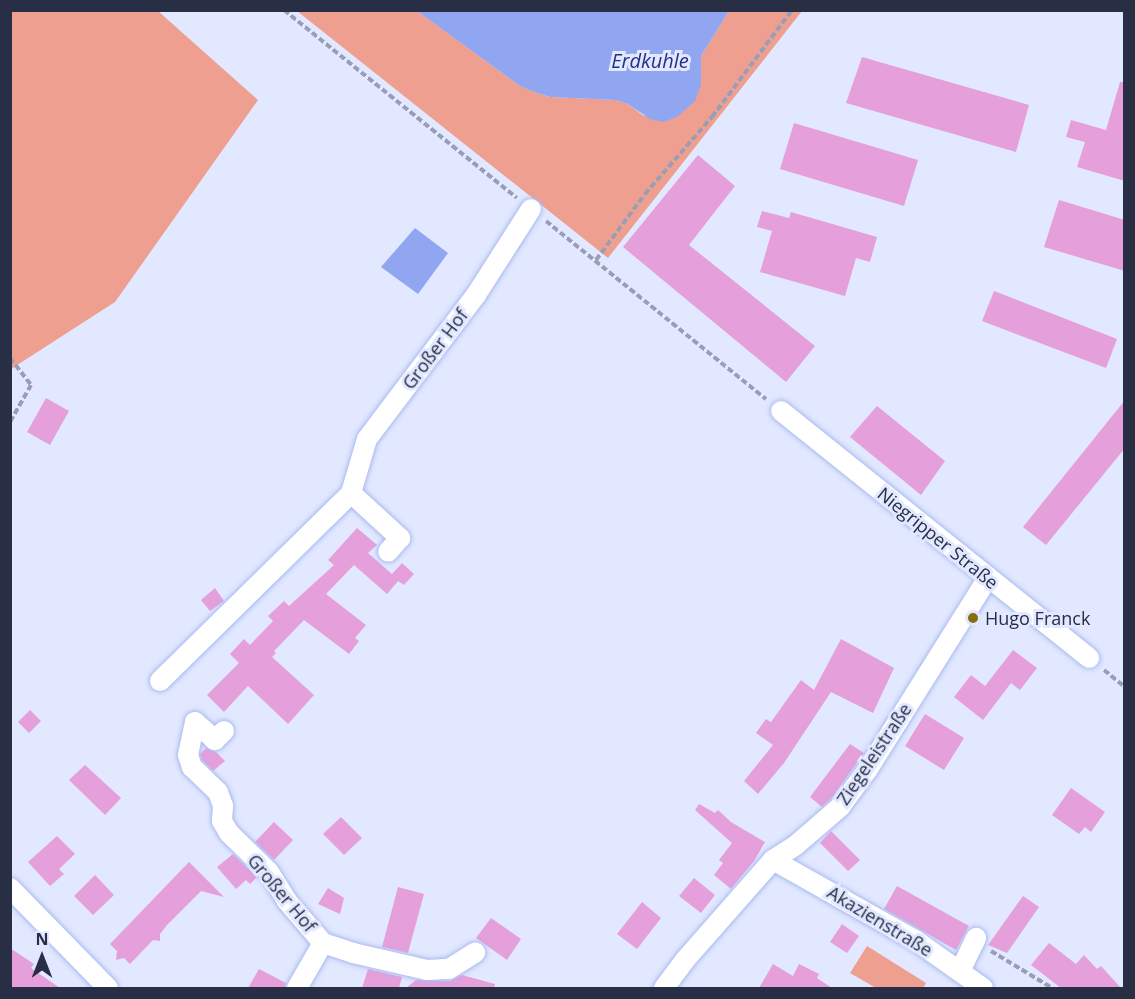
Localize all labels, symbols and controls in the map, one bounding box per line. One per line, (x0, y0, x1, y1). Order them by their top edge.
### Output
water label: Erdkuhle (611, 48, 689, 72)
street label: Großer Hof (398, 305, 472, 393)
street label: Niegripper Straße (873, 483, 1003, 593)
place label: Hugo Franck (985, 607, 1090, 629)
marker: Hugo Franck (966, 611, 980, 625)
street label: Ziegeleistraße (832, 699, 916, 809)
street label: Großer Hof (243, 850, 321, 936)
street label: Akazienstraße (824, 881, 936, 961)
north arrow (12, 927, 72, 987)
text: N (35, 928, 49, 950)

